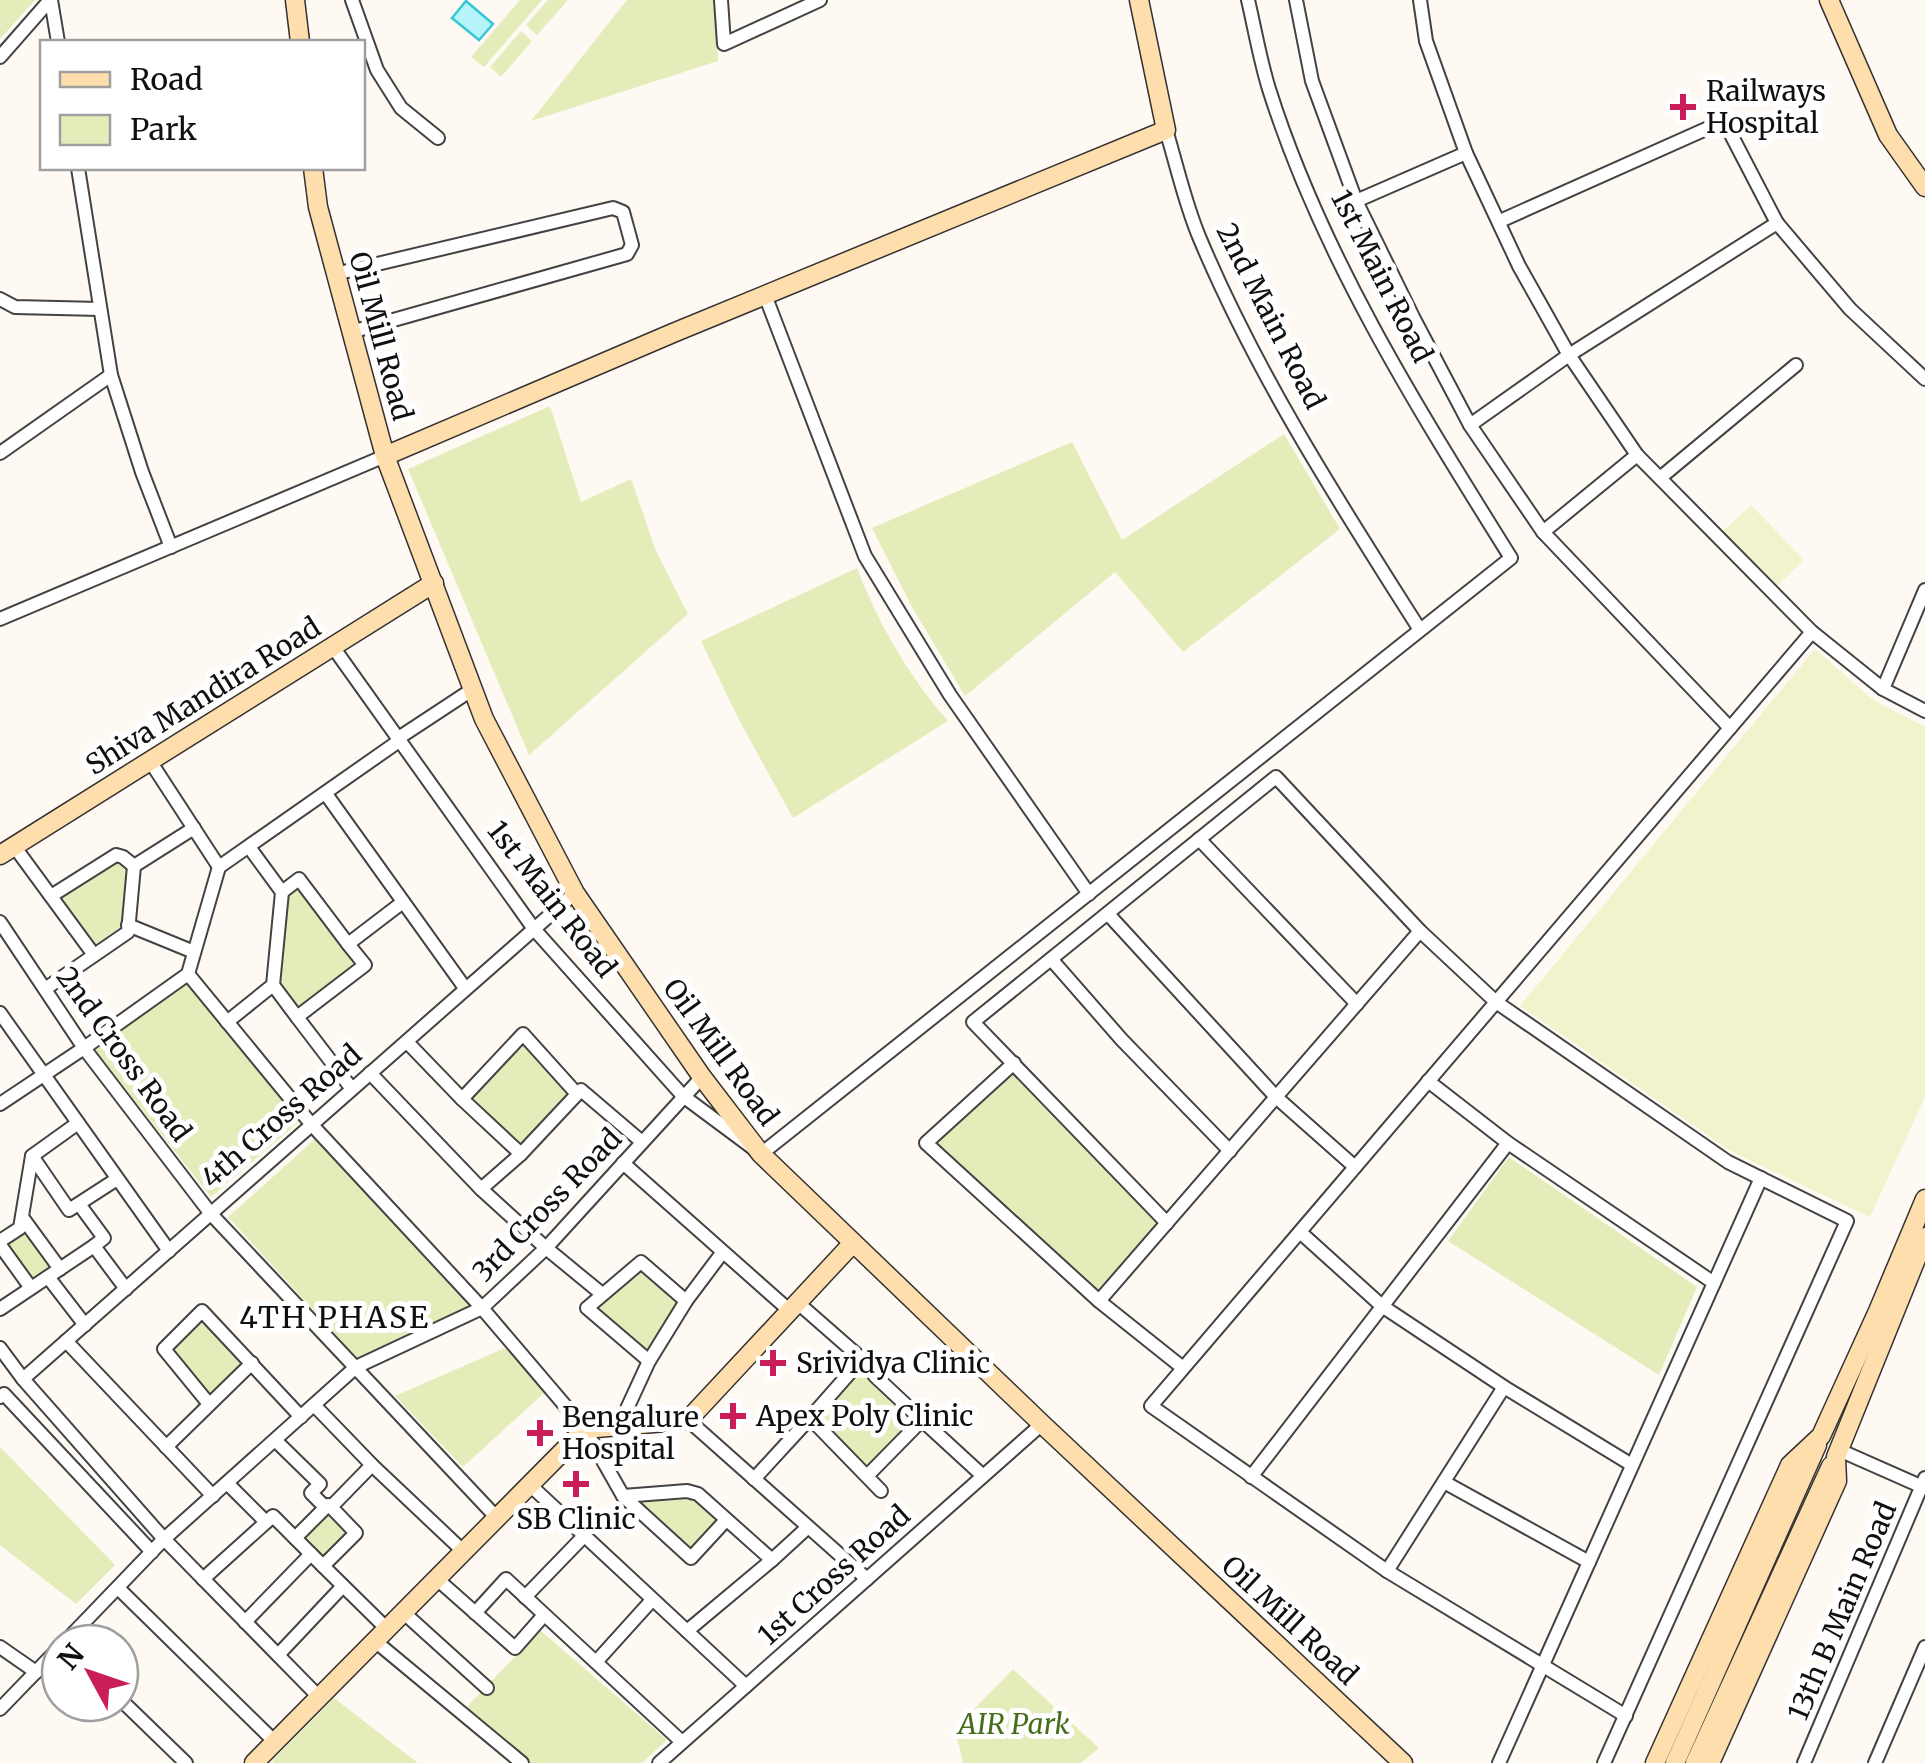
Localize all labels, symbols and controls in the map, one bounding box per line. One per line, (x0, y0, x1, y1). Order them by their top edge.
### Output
legend (40, 40, 365, 170)
text: Road (130, 60, 203, 98)
place label: Railways Hospital (1706, 73, 1826, 141)
marker: Railways Hospital (1670, 94, 1696, 120)
text: Park (130, 110, 197, 148)
street label: 1st Main Road (1323, 184, 1441, 368)
street label: 2nd Main Road (1209, 217, 1333, 415)
street label: Oil Mill Road (341, 248, 421, 424)
street label: Shiva Mandira Road (79, 609, 327, 783)
street label: 1st Main Road (480, 813, 624, 985)
street label: 2nd Cross Road (49, 960, 199, 1148)
street label: Oil Mill Road (656, 971, 787, 1133)
street label: 4th Cross Road (193, 1036, 369, 1195)
street label: 3rd Cross Road (465, 1121, 629, 1289)
district label: 4TH PHASE (239, 1298, 431, 1336)
place label: Srividya Clinic (796, 1345, 990, 1381)
marker: Srividya Clinic (760, 1350, 786, 1376)
place label: Apex Poly Clinic (755, 1398, 974, 1434)
place label: Bengalure Hospital (562, 1399, 699, 1467)
marker: Apex Poly Clinic (720, 1403, 746, 1429)
marker: Bengalure Hospital (527, 1420, 553, 1446)
marker: SB Clinic (563, 1471, 589, 1497)
street label: 13th B Main Road (1780, 1496, 1904, 1726)
street label: 1st Cross Road (751, 1497, 918, 1653)
place label: SB Clinic (516, 1501, 636, 1537)
street label: Oil Mill Road (1214, 1548, 1366, 1692)
north arrow (40, 1623, 140, 1723)
text: N (50, 1637, 92, 1677)
park label: AIR Park (956, 1706, 1070, 1742)

